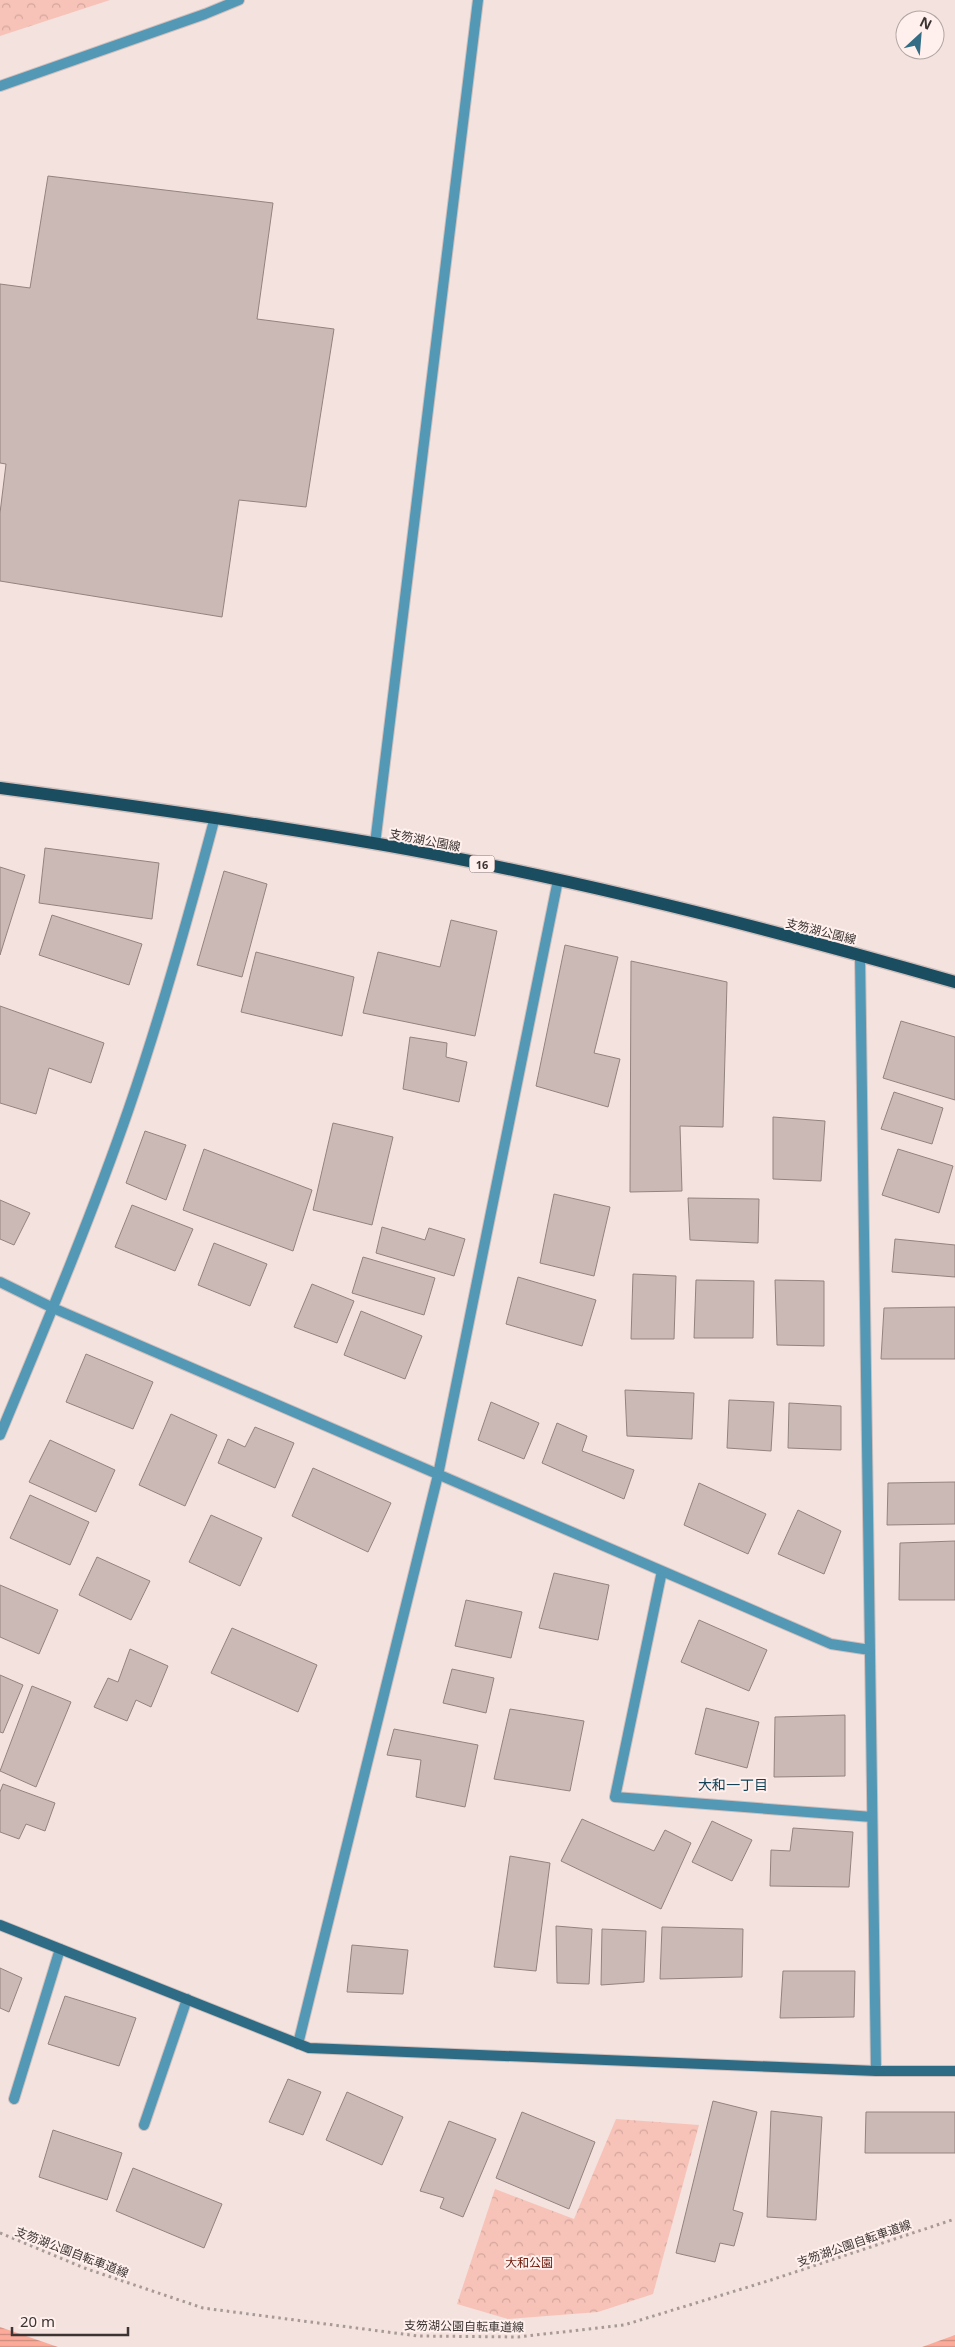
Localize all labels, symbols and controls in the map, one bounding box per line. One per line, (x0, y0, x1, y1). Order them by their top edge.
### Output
north arrow (895, 10, 945, 60)
text: N (917, 12, 935, 34)
street label: 支笏湖公園線 (388, 825, 462, 855)
road number: 16 (470, 856, 494, 872)
street label: 支笏湖公園線 (784, 914, 858, 948)
district label: 大和一丁目 (698, 1775, 768, 1794)
street label: 支笏湖公園自転車道線 (794, 2215, 914, 2271)
street label: 支笏湖公園自転車道線 (13, 2223, 131, 2281)
park label: 大和公園 (505, 2254, 553, 2271)
scale bar (12, 2304, 129, 2336)
text: 20 m (20, 2311, 55, 2331)
street label: 支笏湖公園自転車道線 (404, 2316, 524, 2336)

